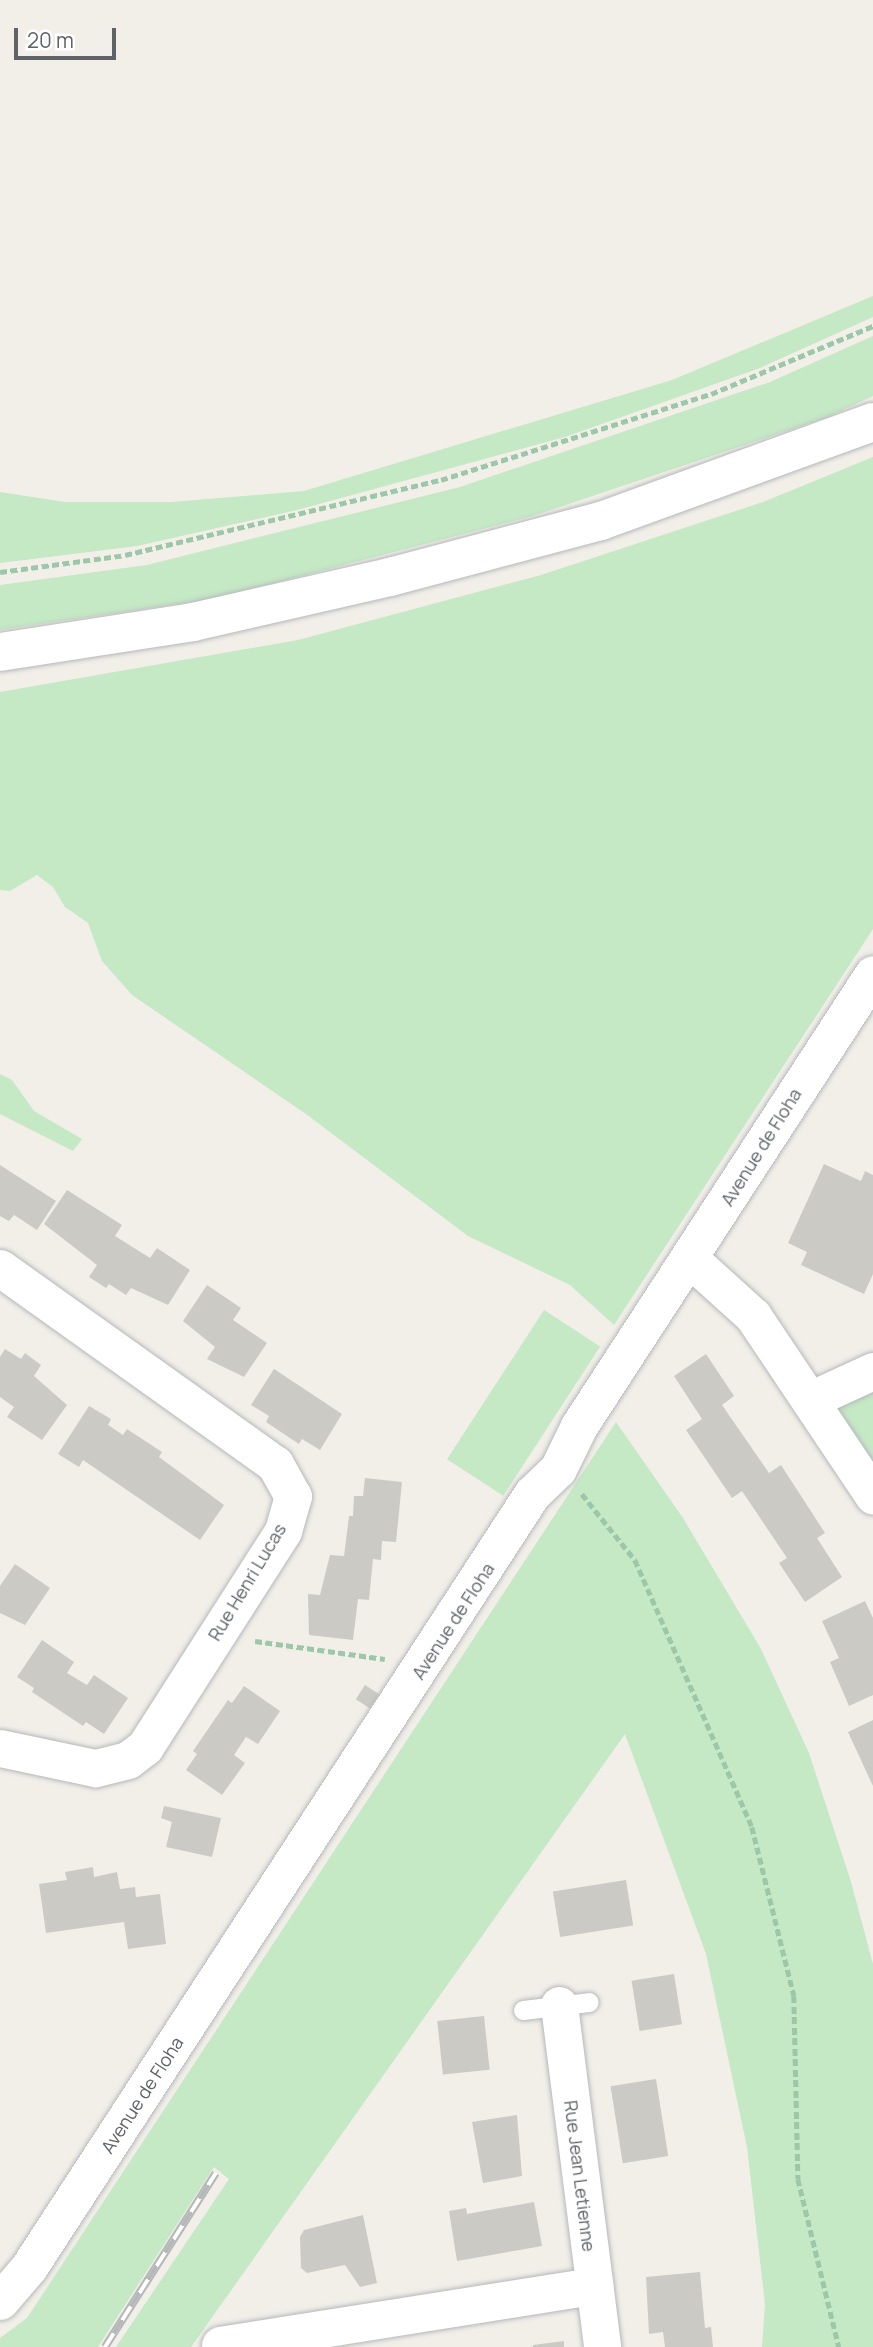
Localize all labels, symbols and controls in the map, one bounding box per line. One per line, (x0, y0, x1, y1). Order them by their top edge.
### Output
scale bar (18, 14, 119, 58)
text: 20 m (27, 26, 74, 54)
street label: Avenue de Floha (716, 1084, 806, 1210)
street label: Rue Henri Lucas (204, 1519, 290, 1645)
street label: Avenue de Floha (407, 1559, 499, 1683)
street label: Avenue de Floha (96, 2033, 188, 2157)
street label: Rue Jean Letienne (560, 2099, 600, 2253)

